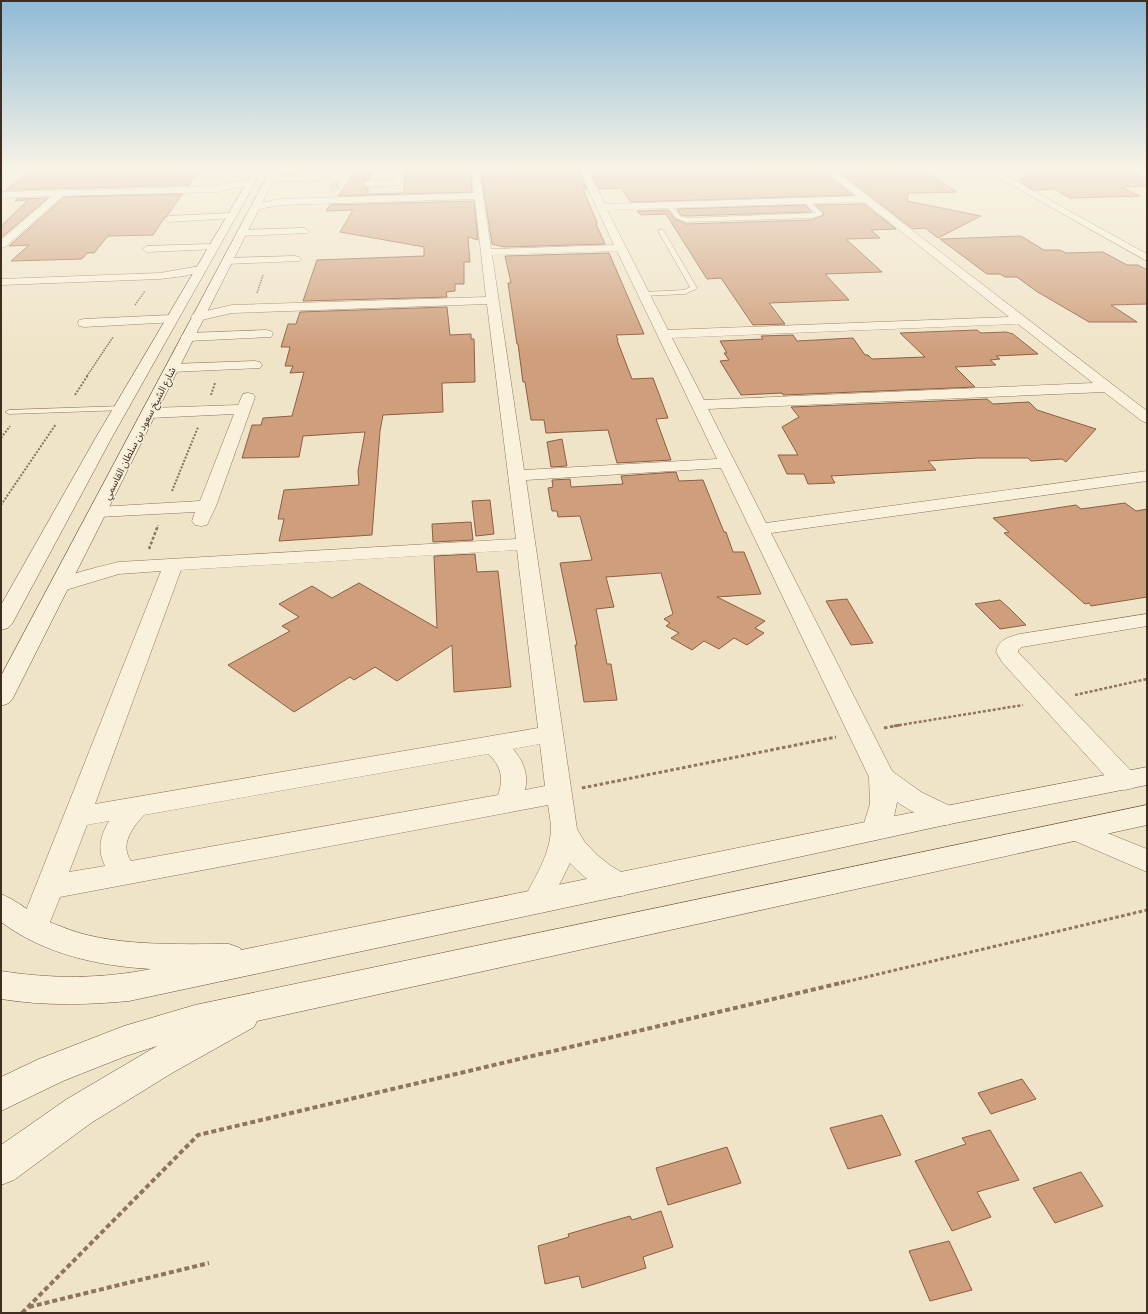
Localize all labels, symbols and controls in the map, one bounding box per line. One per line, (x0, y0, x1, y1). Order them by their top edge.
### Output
street label: شارع الشيخ سعود بن سلطان القاسمي (98, 364, 180, 502)

